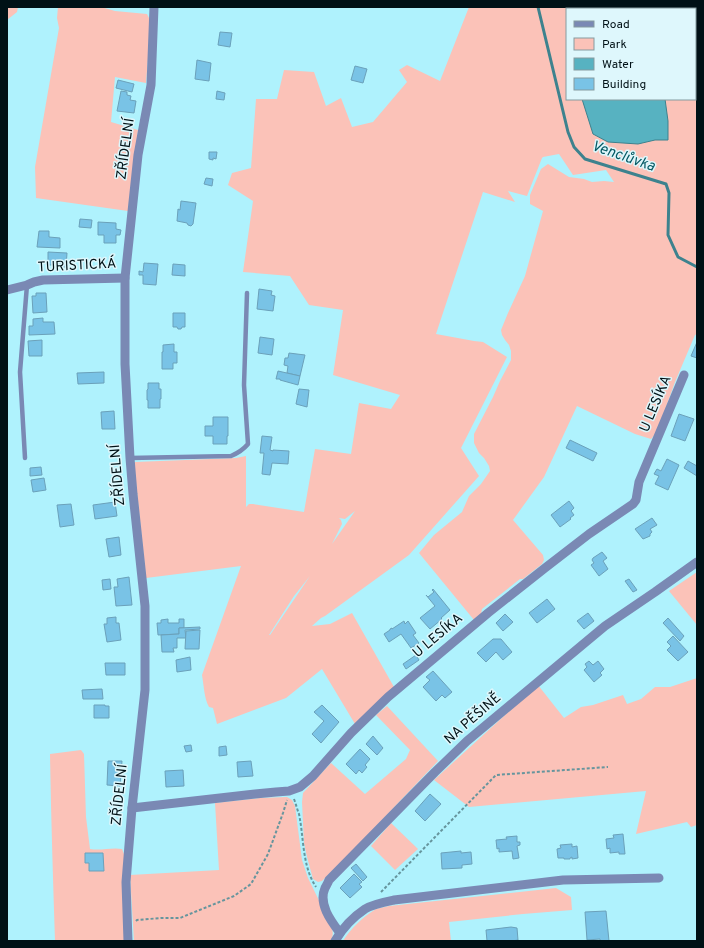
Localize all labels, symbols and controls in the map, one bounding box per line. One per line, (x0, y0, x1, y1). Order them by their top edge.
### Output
legend (566, 8, 696, 100)
text: Road (602, 17, 630, 33)
text: Park (602, 37, 627, 53)
text: Water (602, 57, 634, 73)
text: Building (602, 77, 646, 93)
street label: ZŘÍDELNÍ (112, 116, 139, 181)
water label: Venclůvka (589, 137, 657, 177)
street label: TURISTICKÁ (37, 254, 117, 277)
street label: U LESÍKA (636, 373, 676, 435)
street label: ZŘÍDELNÍ (106, 442, 129, 507)
street label: U LESÍKA (409, 609, 466, 662)
street label: NA PĚŠINĚ (441, 689, 505, 748)
street label: ZŘÍDELNÍ (107, 762, 132, 827)

